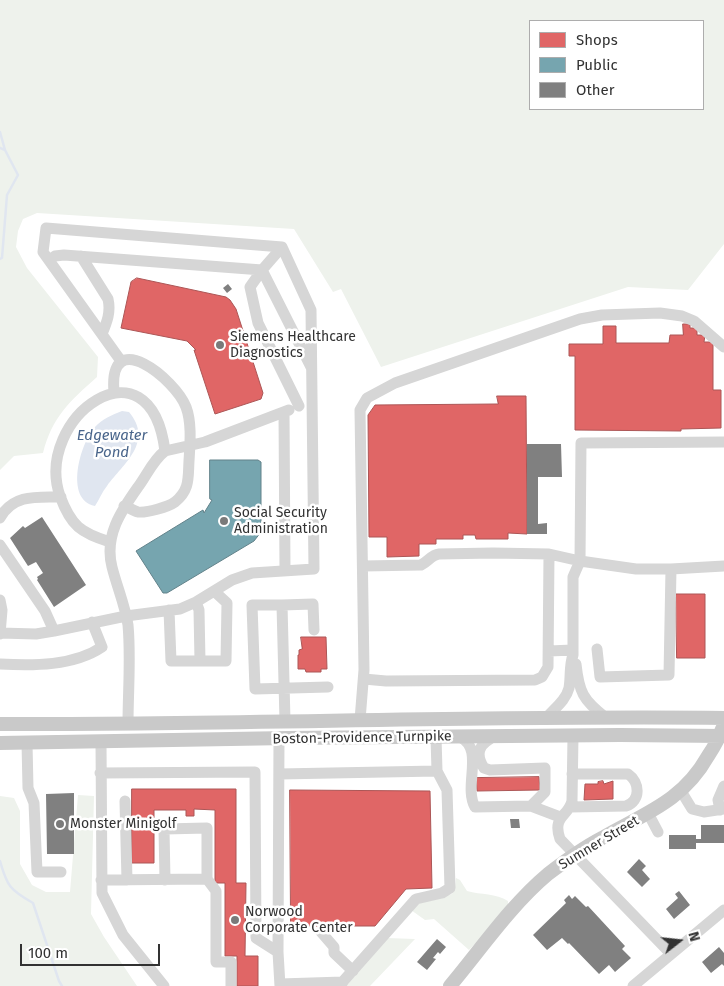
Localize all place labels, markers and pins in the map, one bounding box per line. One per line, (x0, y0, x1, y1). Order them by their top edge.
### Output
place label: Siemens Healthcare Diagnostics (230, 329, 356, 362)
marker: Siemens Healthcare Diagnostics (214, 339, 226, 351)
place label: Social Security Administration (234, 505, 328, 538)
marker: Social Security Administration (218, 515, 230, 527)
place label: Monster Minigolf (70, 816, 176, 832)
marker: Monster Minigolf (54, 818, 66, 830)
place label: Norwood Corporate Center (245, 904, 353, 936)
marker: Norwood Corporate Center (229, 914, 241, 926)

